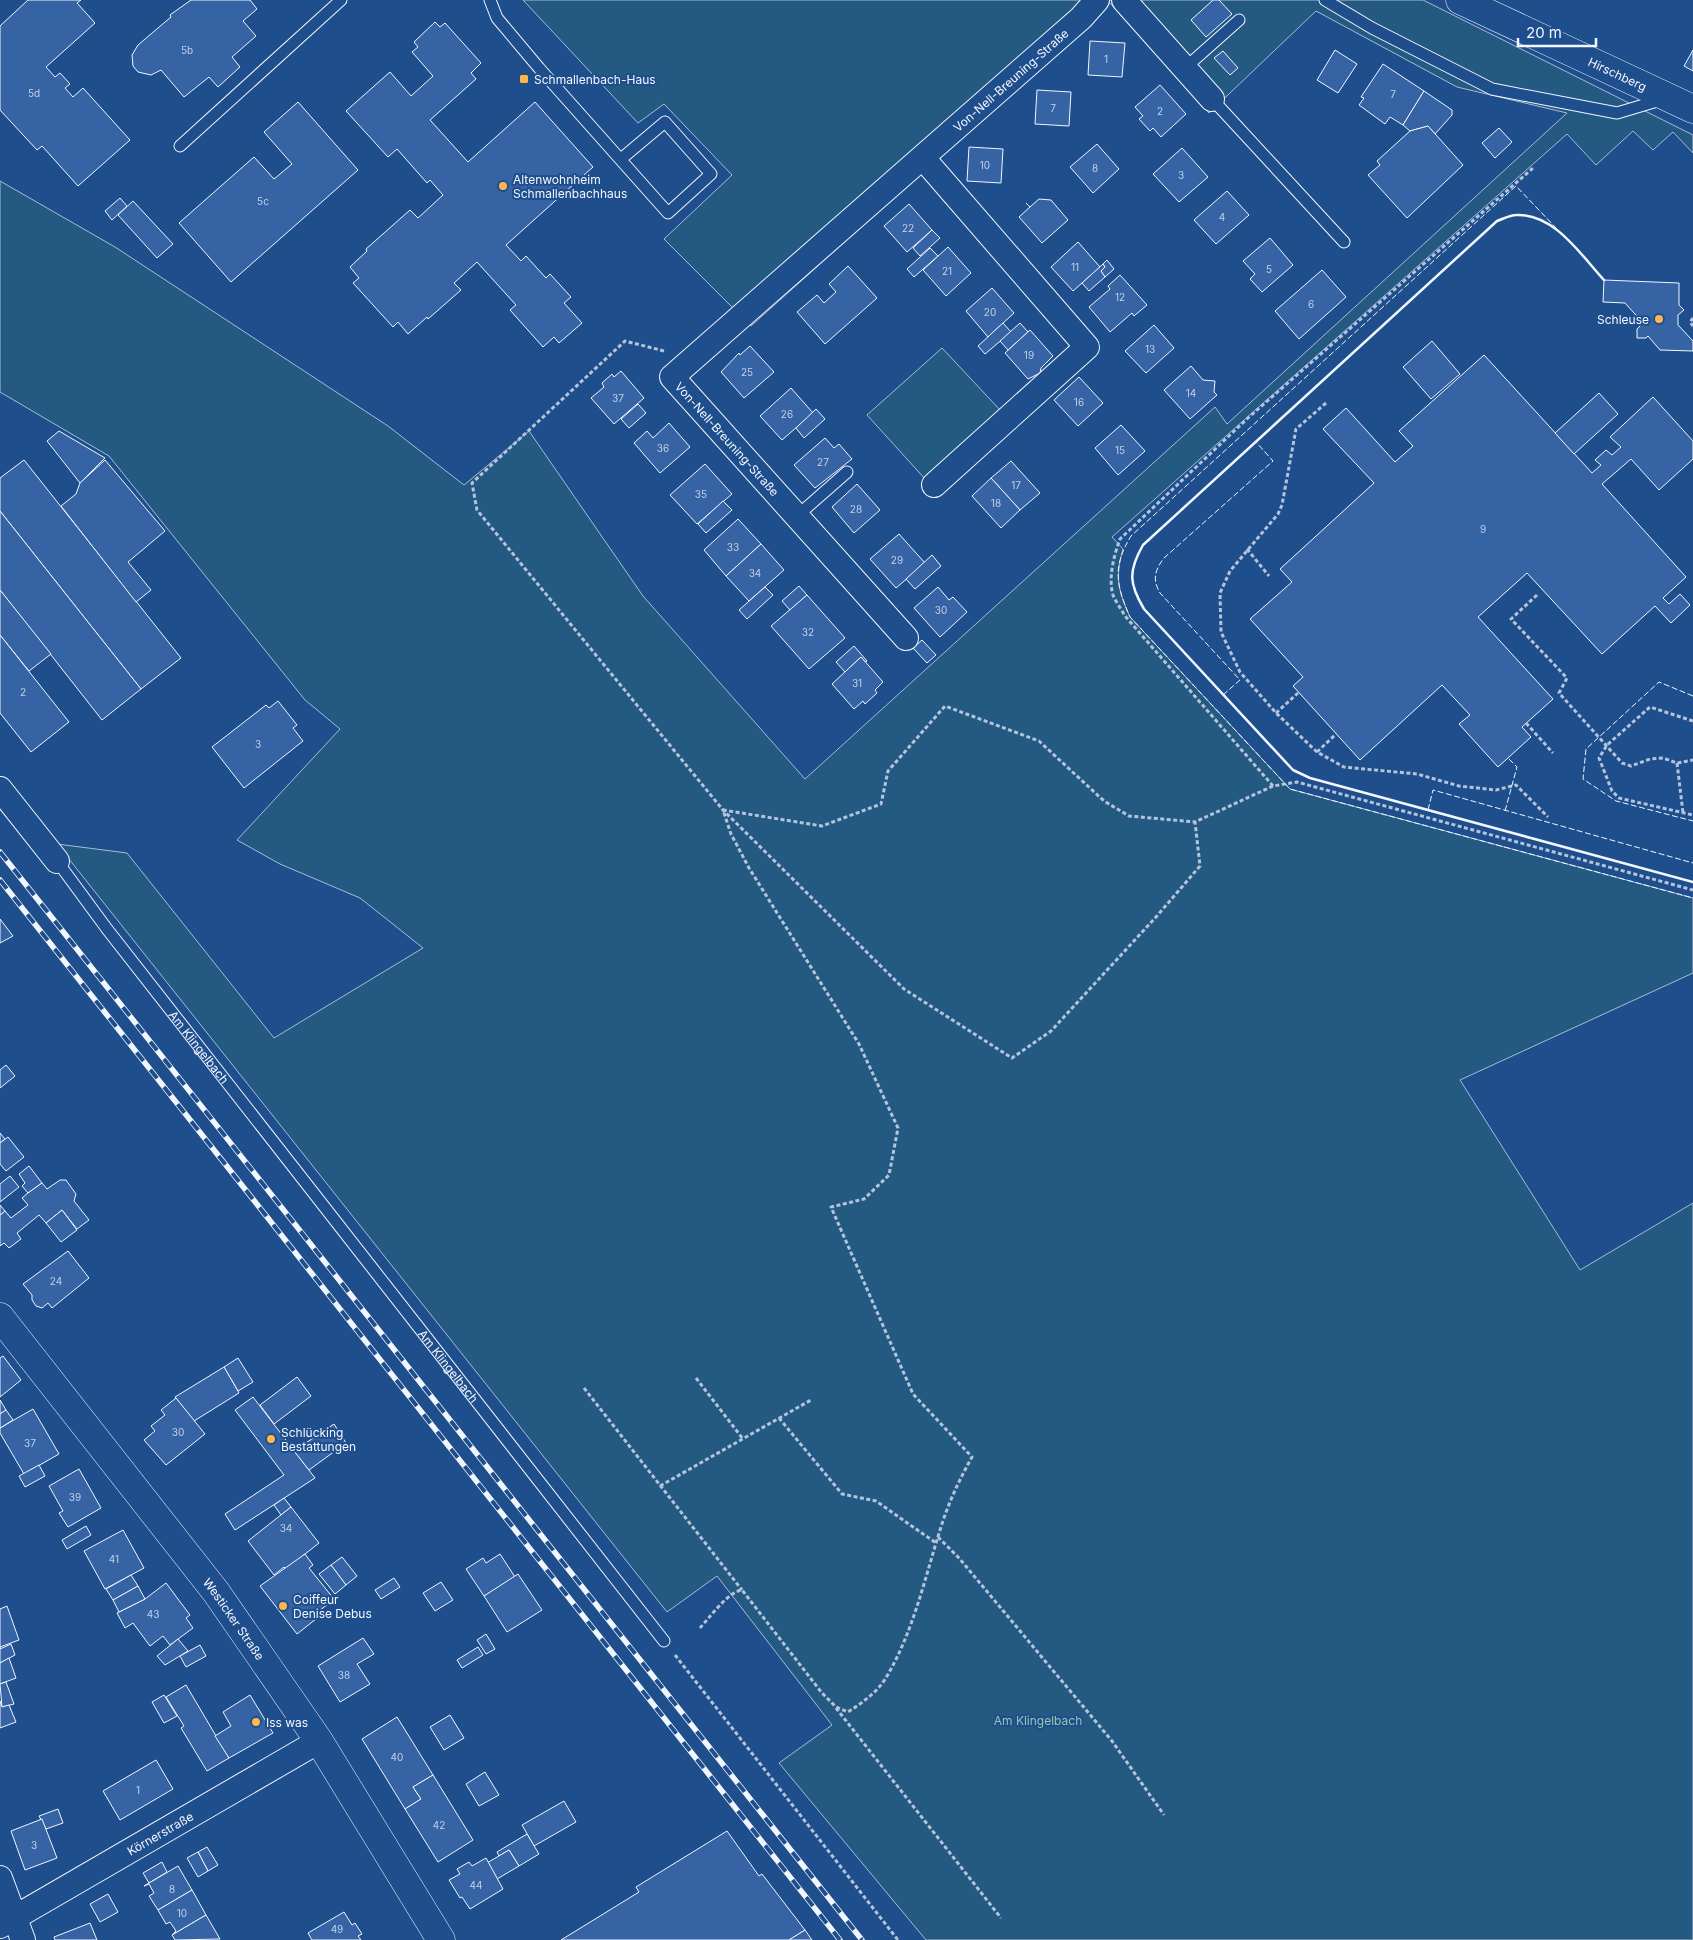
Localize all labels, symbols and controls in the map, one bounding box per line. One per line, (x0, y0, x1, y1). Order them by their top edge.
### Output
scale bar (1518, 15, 1596, 47)
text: 20 m (1526, 23, 1562, 42)
street label: Von-Nell-Breuning-Straße (950, 25, 1071, 134)
house number: 5b (181, 44, 193, 56)
house number: 1 (1104, 53, 1108, 65)
street label: Hirschberg (1586, 54, 1649, 94)
place label: Schmallenbach-Haus (534, 72, 656, 87)
marker: Schmallenbach-Haus (518, 73, 530, 85)
house number: 5d (28, 87, 40, 99)
house number: 7 (1390, 88, 1396, 100)
house number: 7 (1050, 102, 1056, 114)
house number: 2 (1157, 105, 1163, 117)
house number: 10 (980, 159, 990, 171)
house number: 8 (1092, 162, 1098, 174)
house number: 3 (1178, 169, 1184, 181)
place label: Altenwohnheim Schmallenbachhaus (513, 172, 627, 201)
marker: Altenwohnheim Schmallenbachhaus (497, 180, 509, 192)
house number: 5c (257, 195, 269, 207)
house number: 4 (1219, 211, 1225, 223)
house number: 22 (902, 222, 914, 234)
house number: 11 (1071, 261, 1079, 273)
house number: 5 (1266, 263, 1272, 275)
house number: 21 (942, 265, 952, 277)
house number: 12 (1115, 291, 1125, 303)
house number: 6 (1308, 298, 1314, 310)
house number: 20 (984, 306, 996, 318)
place label: Schleuse (1597, 312, 1649, 327)
marker: Schleuse (1653, 313, 1665, 325)
house number: 13 (1145, 343, 1155, 355)
house number: 19 (1024, 349, 1034, 361)
house number: 25 (741, 366, 753, 378)
street label: Von-Nell-Breuning-Straße (672, 379, 782, 499)
house number: 14 (1186, 387, 1196, 399)
house number: 37 (612, 392, 624, 404)
house number: 16 (1074, 396, 1084, 408)
house number: 26 (781, 408, 793, 420)
house number: 36 (657, 442, 669, 454)
house number: 15 (1115, 444, 1125, 456)
house number: 27 (817, 456, 829, 468)
house number: 17 (1011, 479, 1021, 491)
house number: 35 (695, 488, 707, 500)
house number: 18 (991, 497, 1001, 509)
house number: 28 (850, 503, 862, 515)
house number: 9 (1480, 523, 1486, 535)
house number: 33 (727, 541, 739, 553)
house number: 29 (891, 554, 903, 566)
house number: 34 (749, 567, 761, 579)
house number: 30 (935, 604, 947, 616)
house number: 32 (802, 626, 814, 638)
house number: 31 (852, 677, 862, 689)
house number: 2 (20, 686, 26, 698)
house number: 3 (255, 738, 261, 750)
street label: Am Klingelbach (166, 1007, 232, 1086)
house number: 24 (50, 1275, 62, 1287)
street label: Am Klingelbach (416, 1326, 482, 1405)
place label: Schlücking Bestattungen (281, 1425, 356, 1454)
house number: 30 (172, 1426, 184, 1438)
marker: Schlücking Bestattungen (265, 1433, 277, 1445)
house number: 37 (24, 1437, 36, 1449)
house number: 39 (69, 1491, 81, 1503)
house number: 34 (280, 1522, 292, 1534)
house number: 41 (109, 1553, 119, 1565)
street label: Westicker Straße (200, 1575, 268, 1663)
place label: Coiffeur Denise Debus (293, 1592, 372, 1621)
marker: Coiffeur Denise Debus (277, 1600, 289, 1612)
house number: 43 (147, 1608, 159, 1620)
house number: 38 (338, 1669, 350, 1681)
park label: Am Klingelbach (994, 1713, 1082, 1728)
place label: Iss was (266, 1715, 308, 1730)
marker: Iss was (250, 1716, 262, 1728)
house number: 40 (391, 1751, 403, 1763)
house number: 1 (136, 1784, 140, 1796)
street label: Körnerstraße (124, 1808, 196, 1858)
house number: 42 (433, 1819, 445, 1831)
house number: 3 (31, 1839, 37, 1851)
house number: 44 (470, 1879, 482, 1891)
house number: 8 (169, 1883, 175, 1895)
house number: 10 (177, 1907, 187, 1919)
house number: 49 (331, 1923, 343, 1935)

